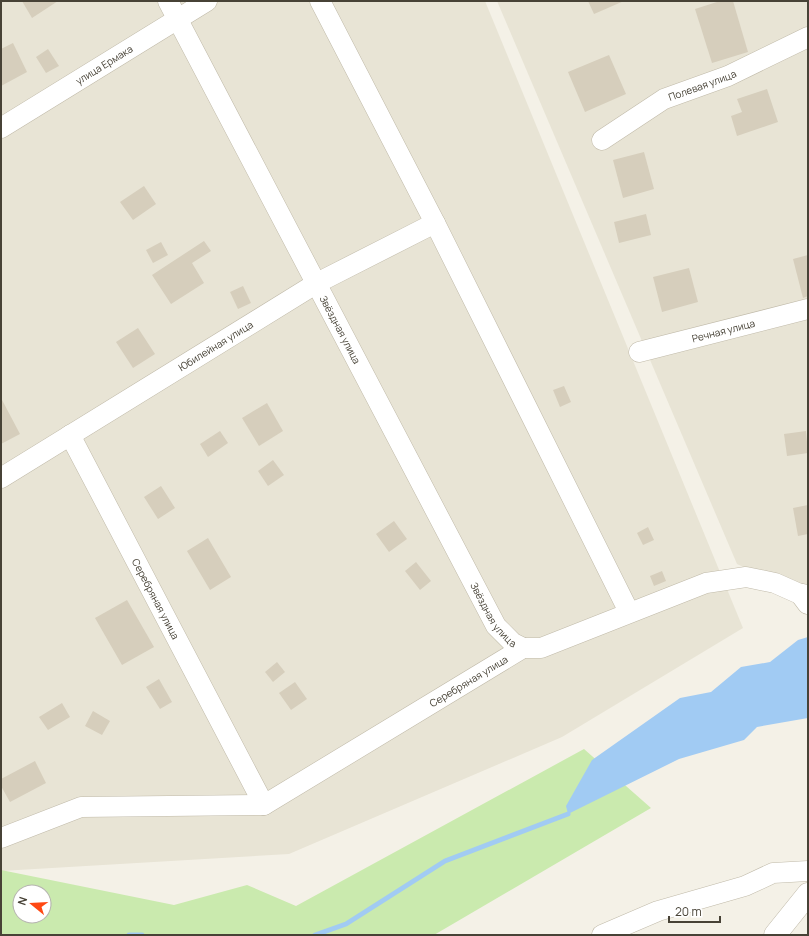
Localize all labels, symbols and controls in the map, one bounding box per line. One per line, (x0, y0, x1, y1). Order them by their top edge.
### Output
street label: улица Ермака (73, 41, 135, 88)
street label: Полевая улица (666, 66, 739, 104)
street label: Звёздная улица (317, 293, 364, 366)
street label: Речная улица (690, 316, 756, 345)
street label: Юбилейная улица (175, 317, 255, 374)
street label: Серебряная улица (129, 556, 183, 642)
street label: Звёздная улица (467, 580, 519, 651)
street label: Серебряная улица (427, 652, 510, 710)
north arrow (12, 884, 52, 924)
text: N (14, 895, 30, 907)
scale bar (669, 898, 720, 924)
text: 20 m (675, 903, 702, 920)

